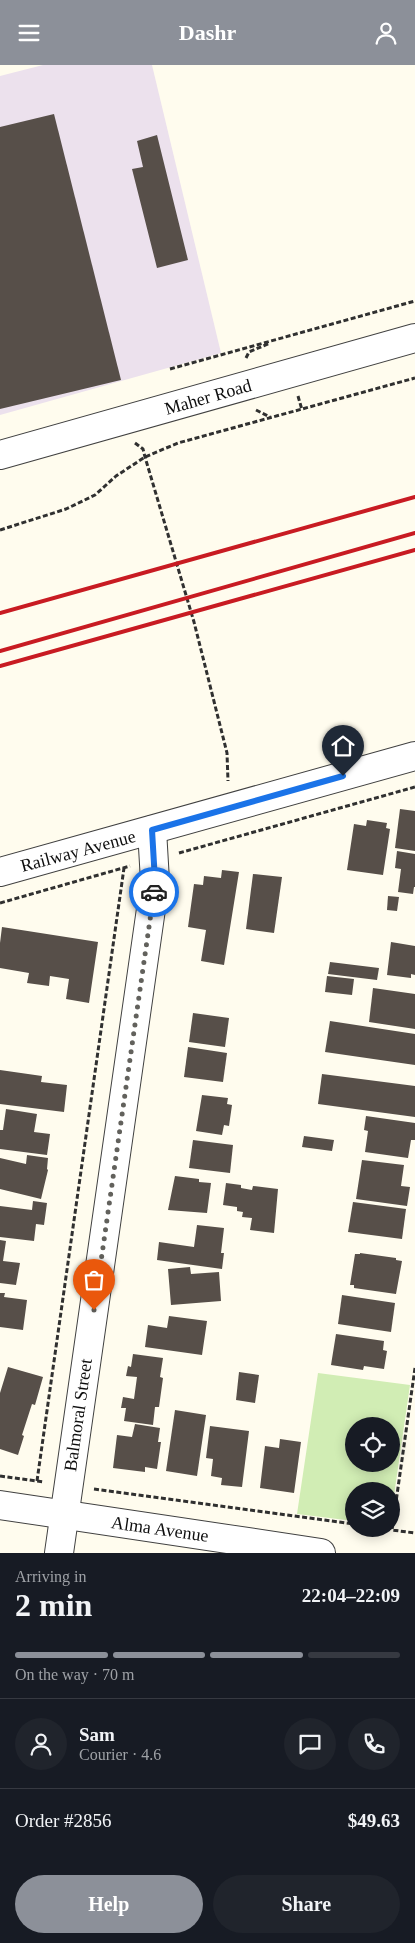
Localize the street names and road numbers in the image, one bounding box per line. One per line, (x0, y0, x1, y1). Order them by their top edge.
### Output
street label: Maher Road (162, 375, 254, 419)
street label: Railway Avenue (18, 826, 138, 876)
street label: Balmoral Street (60, 1357, 96, 1473)
street label: Alma Avenue (110, 1512, 210, 1546)

